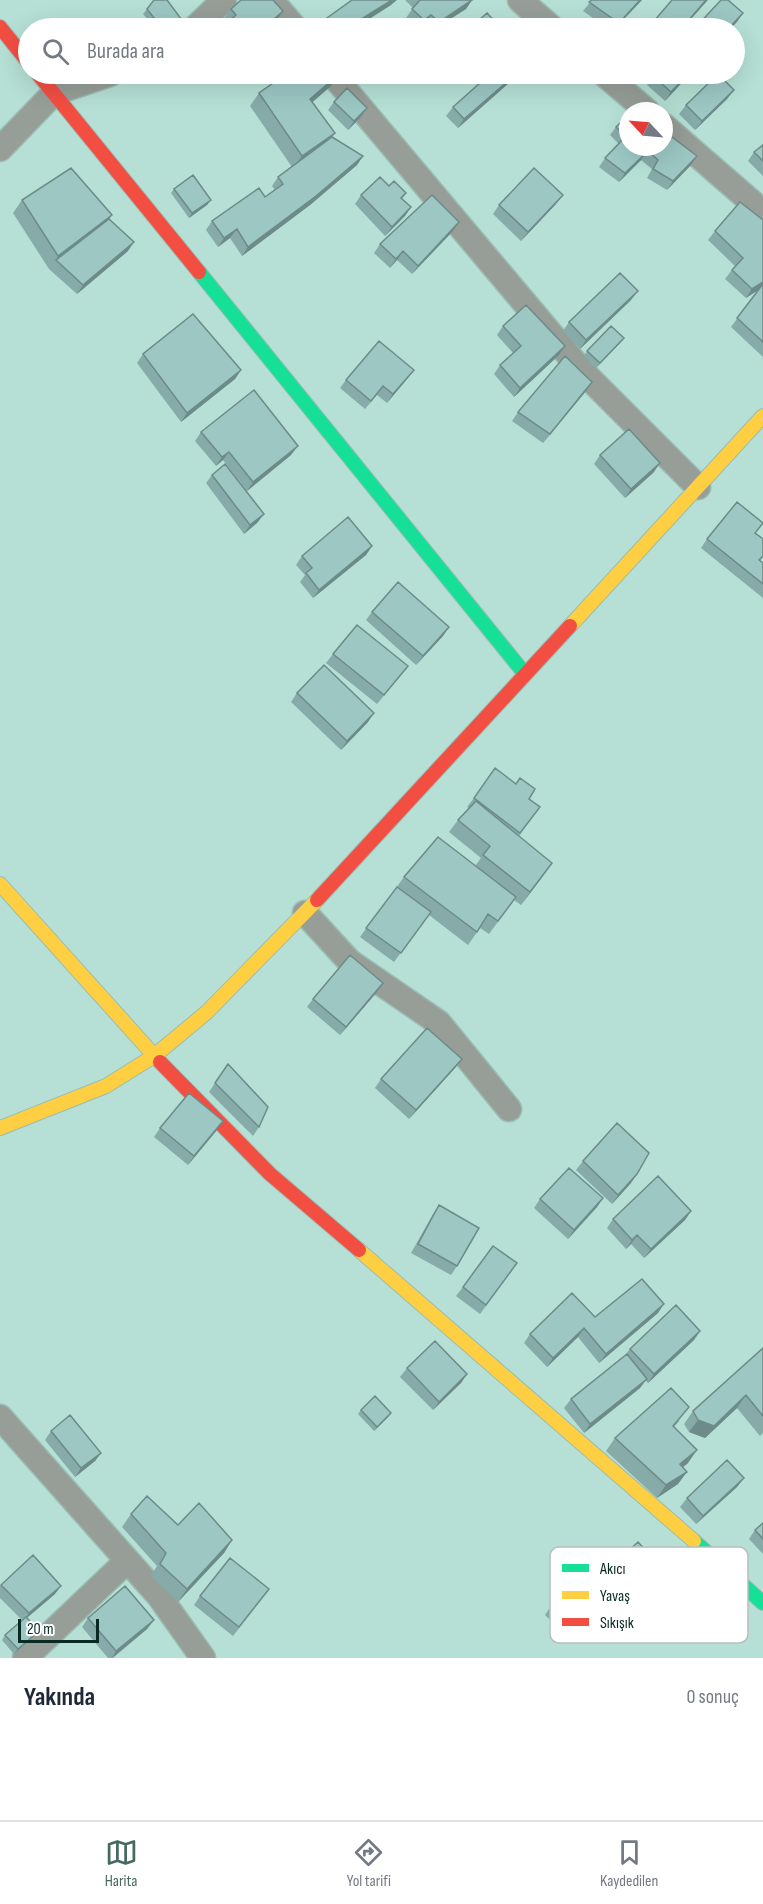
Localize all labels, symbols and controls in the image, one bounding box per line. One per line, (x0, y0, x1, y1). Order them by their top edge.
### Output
search box (18, 18, 745, 84)
icon: search (39, 35, 72, 68)
text: Burada ara (87, 38, 164, 65)
north arrow (619, 102, 673, 156)
legend (550, 1547, 748, 1643)
text: Akıcı (599, 1560, 625, 1579)
text: Yavaş (600, 1587, 630, 1606)
text: Sıkışık (600, 1614, 634, 1633)
scale bar (18, 1616, 99, 1644)
text: 20 m (27, 1620, 54, 1639)
text: Yakında (24, 1682, 95, 1713)
text: 0 sonuç (687, 1685, 739, 1709)
tab: Harita (105, 1836, 138, 1891)
tab: Yol tarifi (347, 1836, 391, 1891)
tab: Kaydedilen (600, 1836, 658, 1891)

